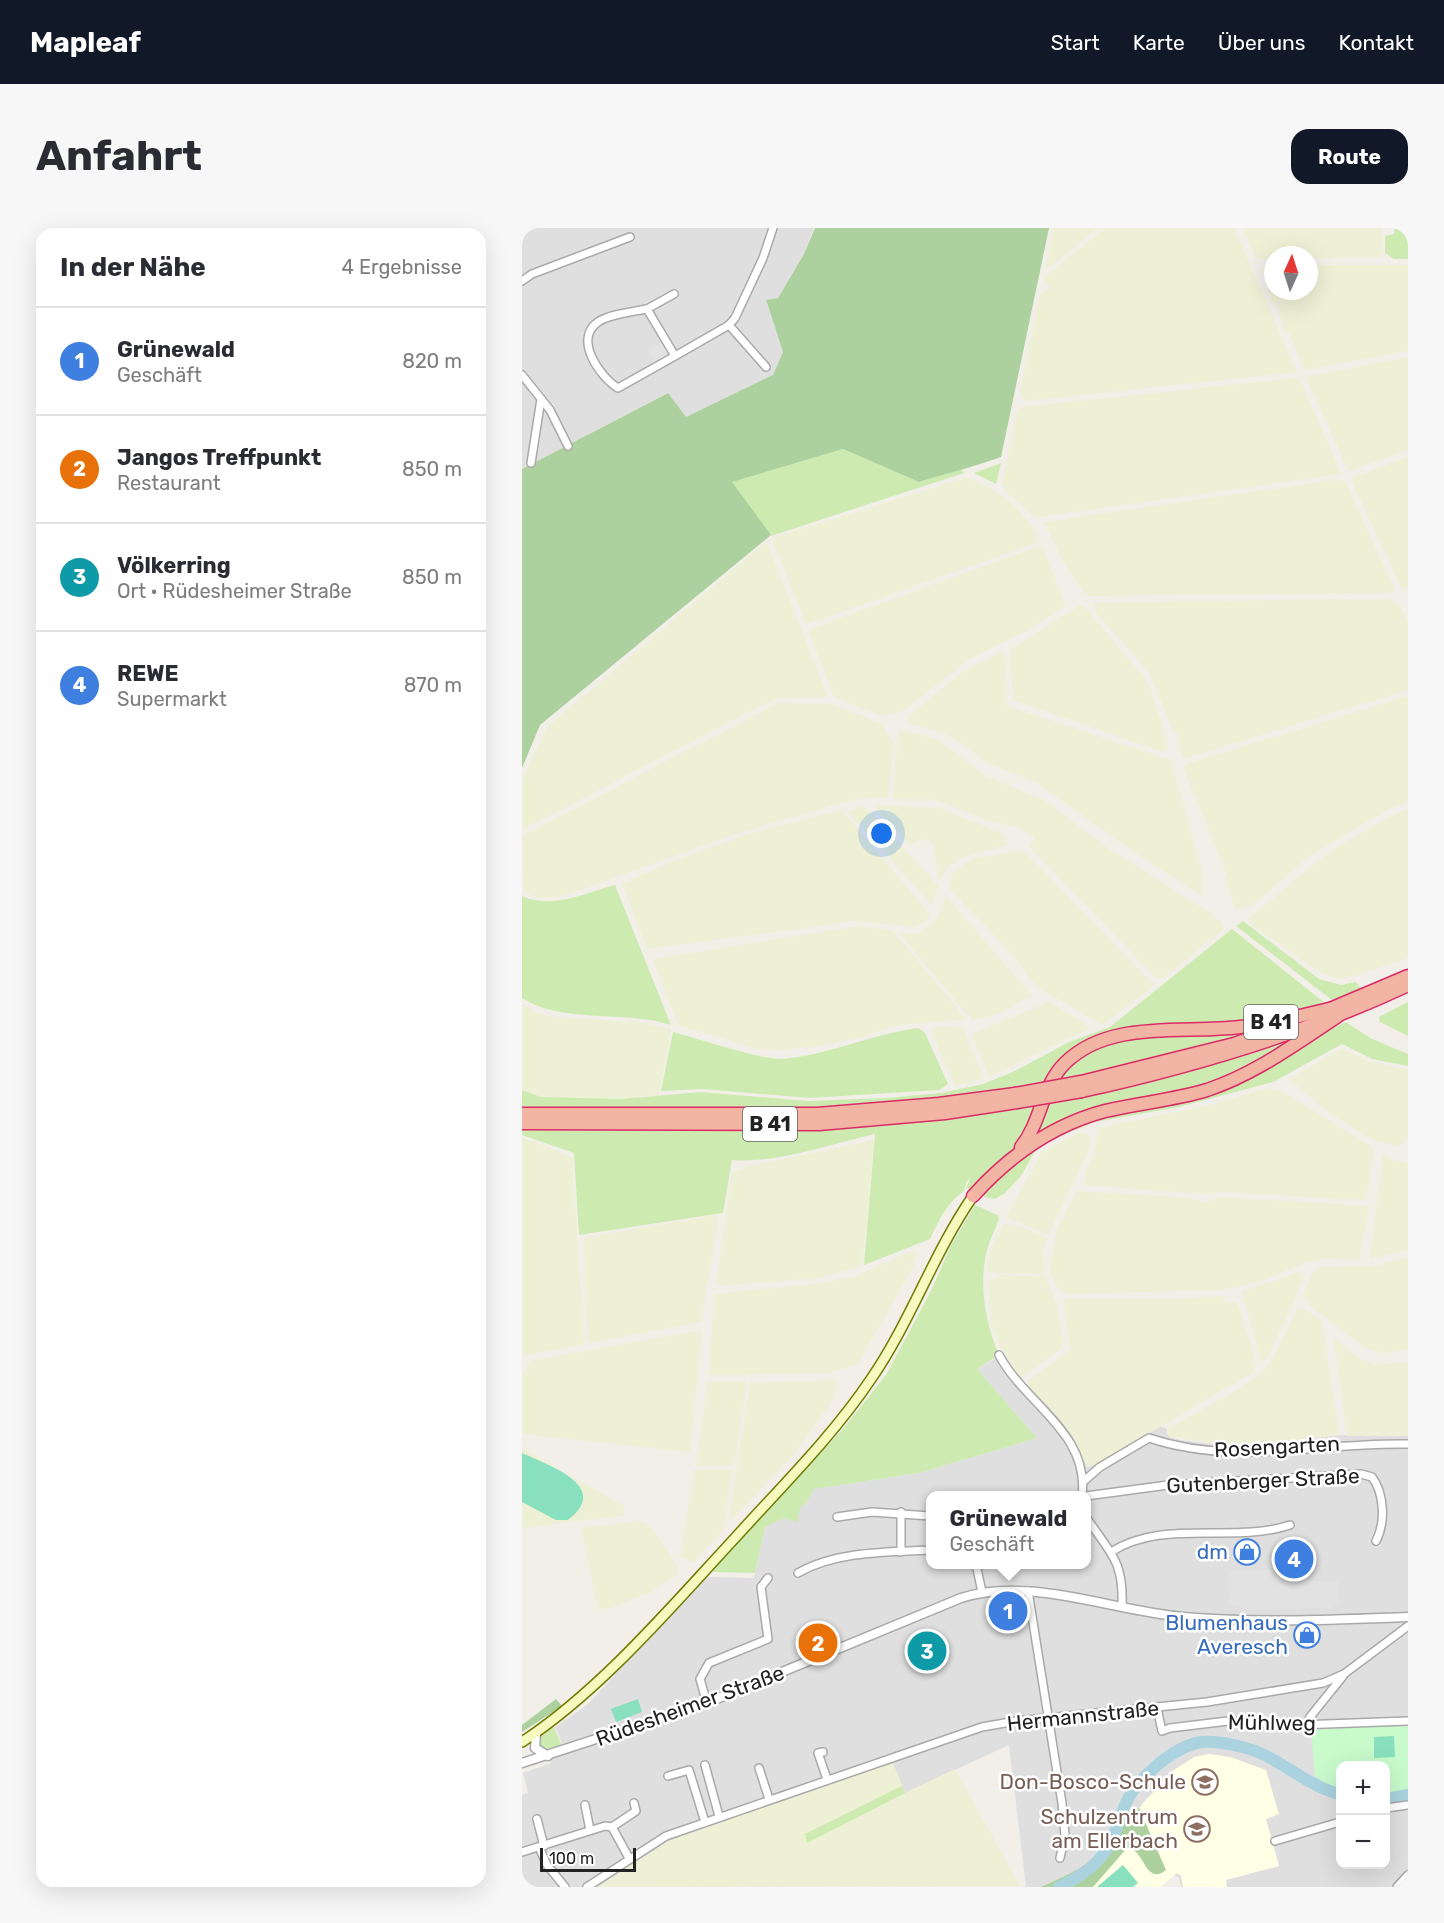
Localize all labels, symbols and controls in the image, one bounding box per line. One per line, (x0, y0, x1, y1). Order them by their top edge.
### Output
text: Mapleaf (30, 26, 141, 59)
text: Start (1051, 30, 1100, 55)
text: Karte (1133, 30, 1185, 55)
text: Über uns (1218, 30, 1306, 55)
text: Kontakt (1339, 30, 1414, 55)
button: Route (1291, 129, 1408, 184)
text: Anfahrt (36, 131, 202, 181)
north arrow (1264, 246, 1318, 300)
text: In der Nähe (60, 252, 206, 283)
text: 4 Ergebnisse (342, 255, 462, 279)
text: Grünewald (117, 336, 235, 363)
text: 1 (75, 349, 84, 373)
text: 820 m (402, 349, 462, 373)
text: Geschäft (117, 363, 202, 387)
text: Jangos Treffpunkt (117, 444, 321, 471)
text: 2 (73, 457, 86, 481)
text: 850 m (402, 457, 462, 481)
text: Restaurant (117, 471, 221, 495)
text: Völkerring (117, 552, 231, 579)
text: 3 (73, 565, 86, 589)
text: 850 m (402, 565, 462, 589)
text: Ort · Rüdesheimer Straße (117, 579, 352, 603)
text: REWE (117, 660, 179, 687)
text: 4 (73, 673, 86, 697)
text: 870 m (404, 673, 462, 697)
text: Supermarkt (117, 687, 227, 711)
your location (867, 819, 896, 848)
road number: B 41 (1244, 1005, 1298, 1039)
road number: B 41 (743, 1107, 797, 1141)
street label: Rosengarten (1214, 1431, 1340, 1462)
street label: Gutenberger Straße (1166, 1463, 1360, 1498)
popup (926, 1491, 1091, 1569)
text: Grünewald (950, 1505, 1068, 1532)
text: Geschäft (950, 1532, 1034, 1556)
pin: 4 (1274, 1536, 1314, 1582)
shop icon: dm (1232, 1537, 1262, 1567)
place label: dm (1197, 1539, 1228, 1564)
pin: 1 (988, 1588, 1028, 1634)
place label: Blumenhaus Averesch (1165, 1610, 1288, 1659)
pin: 2 (798, 1620, 838, 1666)
shop icon: Blumenhaus Averesch (1292, 1620, 1322, 1650)
pin: 3 (908, 1628, 946, 1674)
street label: Rüdesheimer Straße (592, 1660, 788, 1751)
street label: Hermannstraße (1006, 1695, 1160, 1736)
street label: Mühlweg (1228, 1709, 1316, 1736)
map controls (1336, 1761, 1390, 1869)
button: + (1336, 1761, 1390, 1815)
school or university icon: Don-Bosco-Schule (1190, 1767, 1220, 1797)
place label: Don-Bosco-Schule (1000, 1769, 1186, 1794)
place label: Schulzentrum am Ellerbach (1040, 1804, 1178, 1853)
school or university icon: Schulzentrum am Ellerbach (1182, 1814, 1212, 1844)
button: − (1336, 1815, 1390, 1869)
scale bar (540, 1845, 636, 1872)
text: 100 m (549, 1849, 594, 1868)

